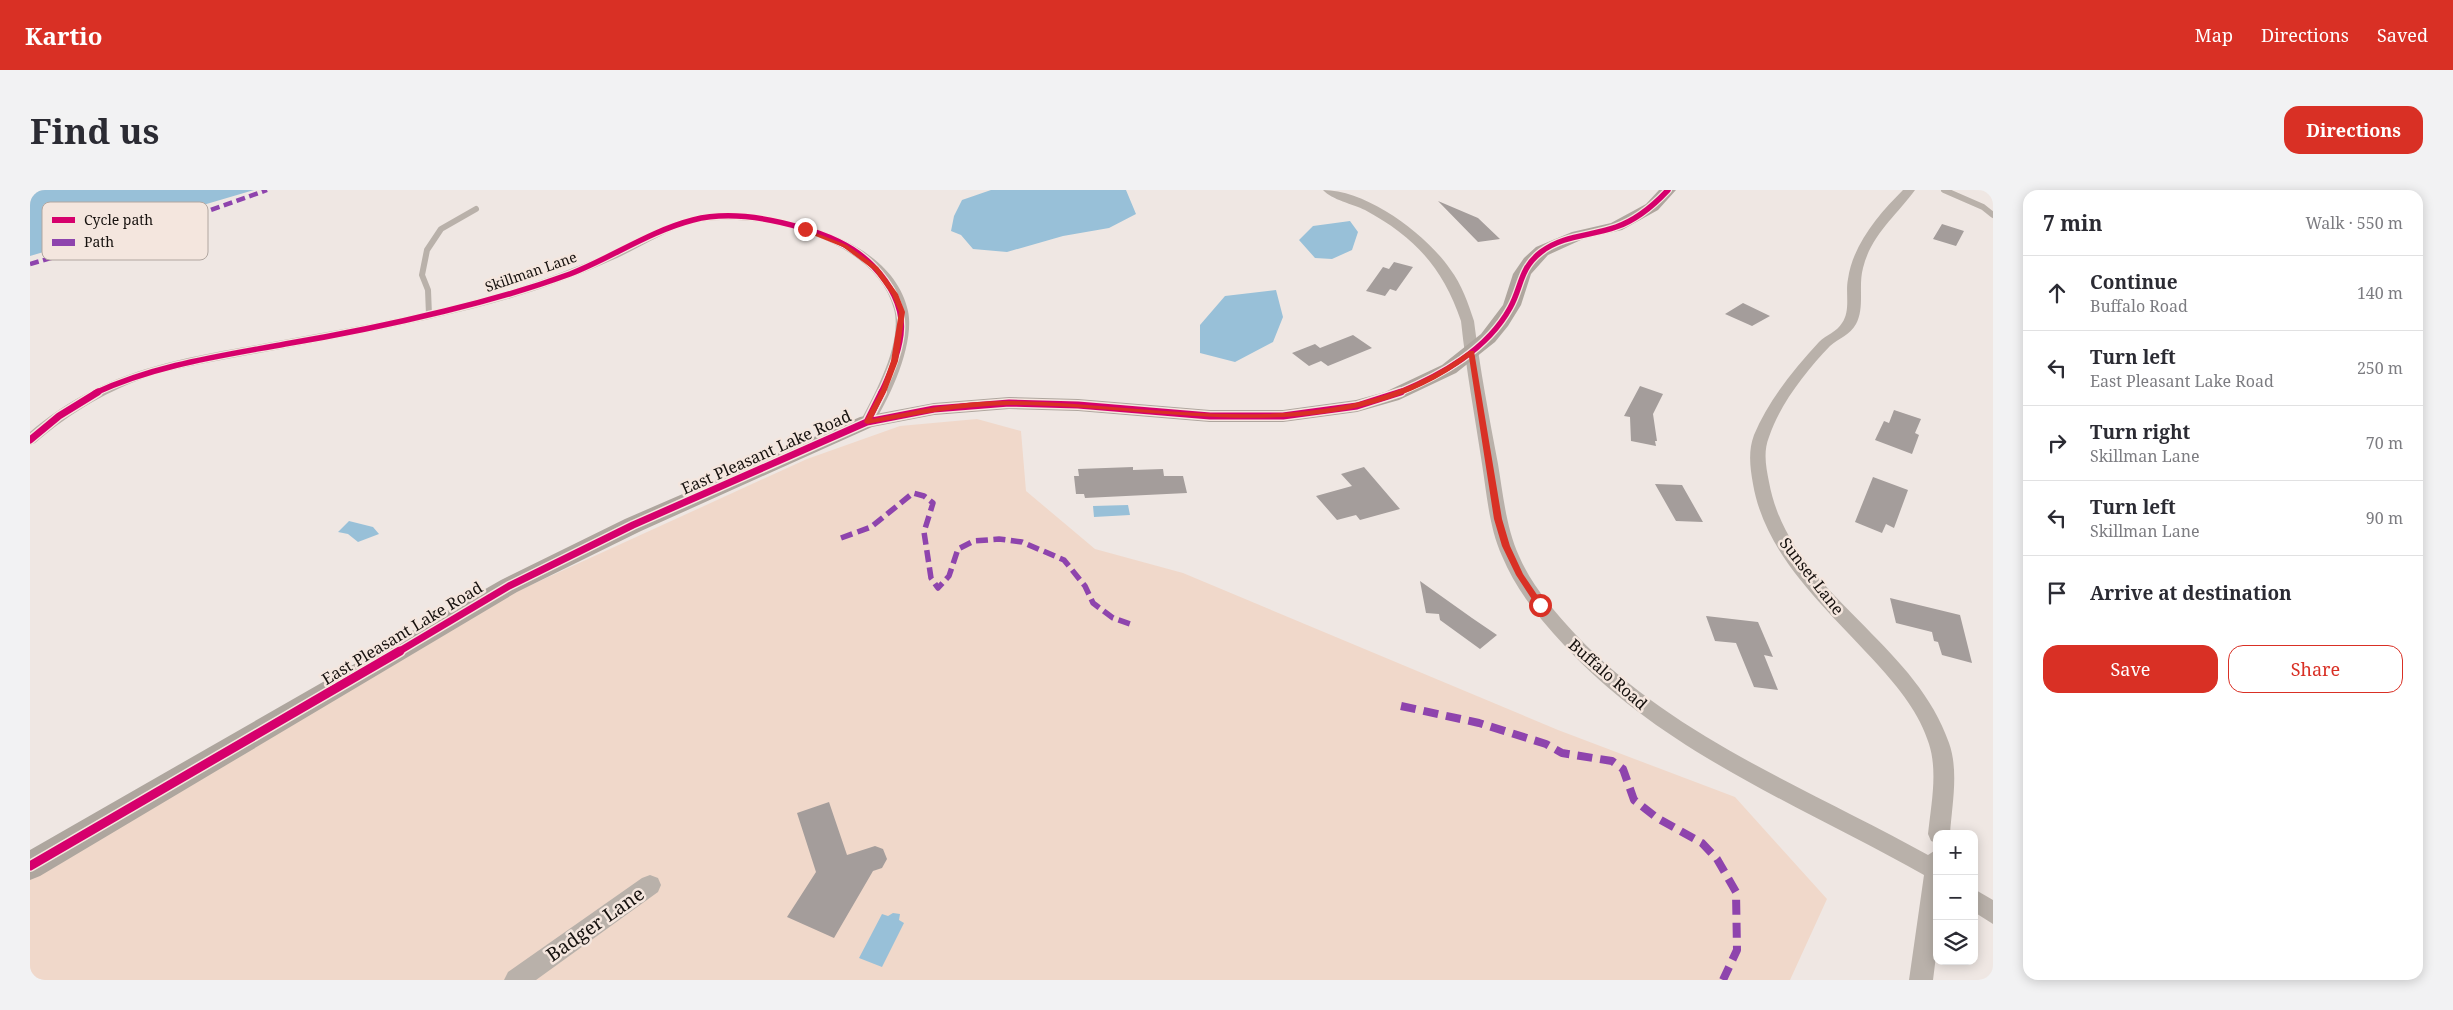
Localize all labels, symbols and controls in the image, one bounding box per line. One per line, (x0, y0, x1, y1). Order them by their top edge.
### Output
text: Kartio (25, 19, 102, 52)
text: Map (2195, 23, 2233, 47)
text: Directions (2261, 23, 2349, 47)
text: Saved (2377, 23, 2428, 47)
button: Directions (2284, 106, 2423, 154)
text: Find us (30, 107, 159, 154)
legend (42, 202, 208, 260)
text: 7 min (2043, 209, 2102, 237)
text: Cycle path (84, 210, 153, 229)
text: Walk · 550 m (2306, 212, 2403, 234)
route end (794, 218, 817, 241)
text: Path (84, 232, 114, 251)
street label: Skillman Lane (482, 247, 579, 296)
text: Continue (2090, 269, 2178, 295)
icon: ahead (2043, 279, 2071, 307)
text: 140 m (2357, 282, 2403, 304)
text: Buffalo Road (2090, 295, 2188, 317)
text: Turn left (2090, 344, 2176, 370)
icon: left (2043, 354, 2071, 382)
text: 250 m (2357, 357, 2403, 379)
text: East Pleasant Lake Road (2090, 370, 2274, 392)
street label: East Pleasant Lake Road (678, 404, 855, 499)
text: Turn right (2090, 419, 2190, 445)
icon: right (2043, 429, 2071, 457)
text: 70 m (2366, 432, 2403, 454)
text: Skillman Lane (2090, 445, 2200, 467)
text: Turn left (2090, 494, 2176, 520)
icon: left (2043, 504, 2071, 532)
text: 90 m (2366, 507, 2403, 529)
text: Skillman Lane (2090, 520, 2200, 542)
street label: Sunset Lane (1775, 533, 1849, 619)
street label: East Pleasant Lake Road (318, 576, 487, 690)
icon: arrive (2043, 579, 2071, 607)
text: Arrive at destination (2090, 580, 2292, 606)
route start (1529, 594, 1552, 617)
street label: Buffalo Road (1564, 634, 1652, 715)
button: Save (2043, 645, 2218, 693)
button: Share (2228, 645, 2403, 693)
map controls (1933, 830, 1978, 965)
button: + (1933, 830, 1978, 875)
button: − (1933, 875, 1978, 920)
street label: Badger Lane (541, 881, 649, 967)
button: layers (1933, 920, 1978, 965)

